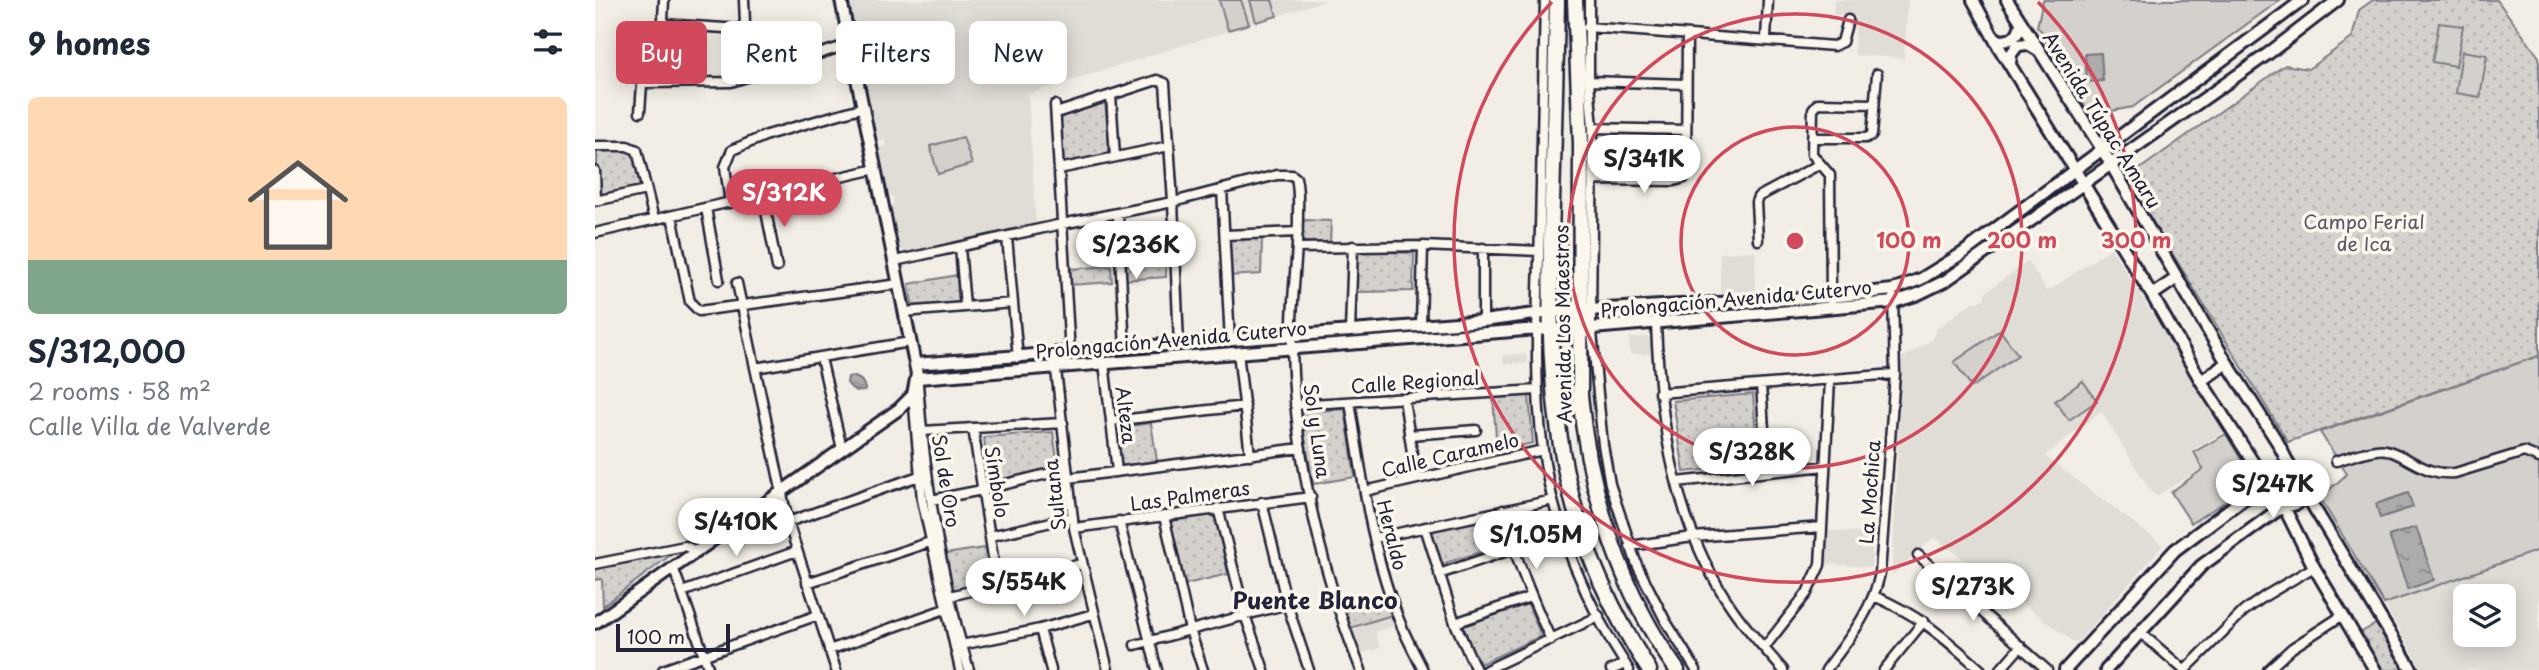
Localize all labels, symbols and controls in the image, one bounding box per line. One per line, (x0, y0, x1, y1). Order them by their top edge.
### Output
text: 9 homes (28, 20, 150, 65)
chip: Buy (616, 21, 707, 84)
chip: Rent (721, 21, 822, 84)
chip: Filters (836, 21, 955, 84)
chip: New (969, 21, 1067, 84)
icon: filters (529, 23, 567, 61)
street label: Avenida Túpac Amaru (2037, 26, 2169, 213)
pin: S/341K (1587, 136, 1701, 195)
text: S/341K (1604, 140, 1684, 175)
icon: home (235, 142, 361, 268)
pin: S/312K (727, 170, 841, 229)
text: S/312K (742, 174, 826, 209)
park label: Campo Ferial de Ica (2303, 207, 2425, 257)
pin: S/236K (1079, 222, 1193, 281)
text: 100 m (1876, 223, 1942, 255)
text: 200 m (1987, 223, 2057, 255)
text: 300 m (2101, 223, 2171, 255)
street label: Avenida Los Maestros (1546, 224, 1578, 424)
text: S/236K (1092, 226, 1180, 261)
centre of rings (1783, 229, 1807, 253)
street label: Prolongación Avenida Cutervo (1599, 272, 1873, 324)
street label: Prolongación Avenida Cutervo (1034, 313, 1308, 365)
text: S/312,000 (28, 328, 186, 373)
street label: Calle Regional (1350, 363, 1480, 399)
text: 2 rooms · 58 m² (28, 373, 211, 408)
street label: Sol y Luna (1298, 382, 1338, 480)
street label: Alteza (1110, 385, 1144, 445)
text: Calle Villa de Valverde (28, 408, 271, 443)
street label: Calle Caramelo (1378, 425, 1521, 483)
pin: S/328K (1695, 428, 1809, 488)
street label: Sol de Oro (926, 432, 968, 529)
text: S/328K (1709, 433, 1795, 468)
street label: La Mochica (1851, 439, 1887, 545)
street label: Símbolo (979, 444, 1017, 520)
street label: Sultana (1036, 458, 1072, 533)
pin: S/247K (2216, 461, 2330, 520)
text: S/247K (2232, 465, 2314, 500)
street label: Las Palmeras (1128, 473, 1251, 517)
street label: Heraldo (1371, 496, 1415, 573)
pin: S/410K (679, 498, 793, 558)
text: S/410K (694, 503, 778, 538)
pin: S/1.05M (1471, 512, 1601, 571)
text: S/1.05M (1489, 516, 1583, 551)
pin: S/554K (967, 558, 1081, 618)
text: S/554K (982, 563, 1066, 598)
pin: S/273K (1916, 564, 2030, 623)
text: S/273K (1931, 568, 2015, 603)
district label: Puente Blanco (1233, 582, 1397, 617)
map controls (2453, 584, 2516, 647)
button: layers (2453, 584, 2516, 647)
scale bar (616, 621, 730, 653)
text: 100 m (627, 622, 685, 650)

